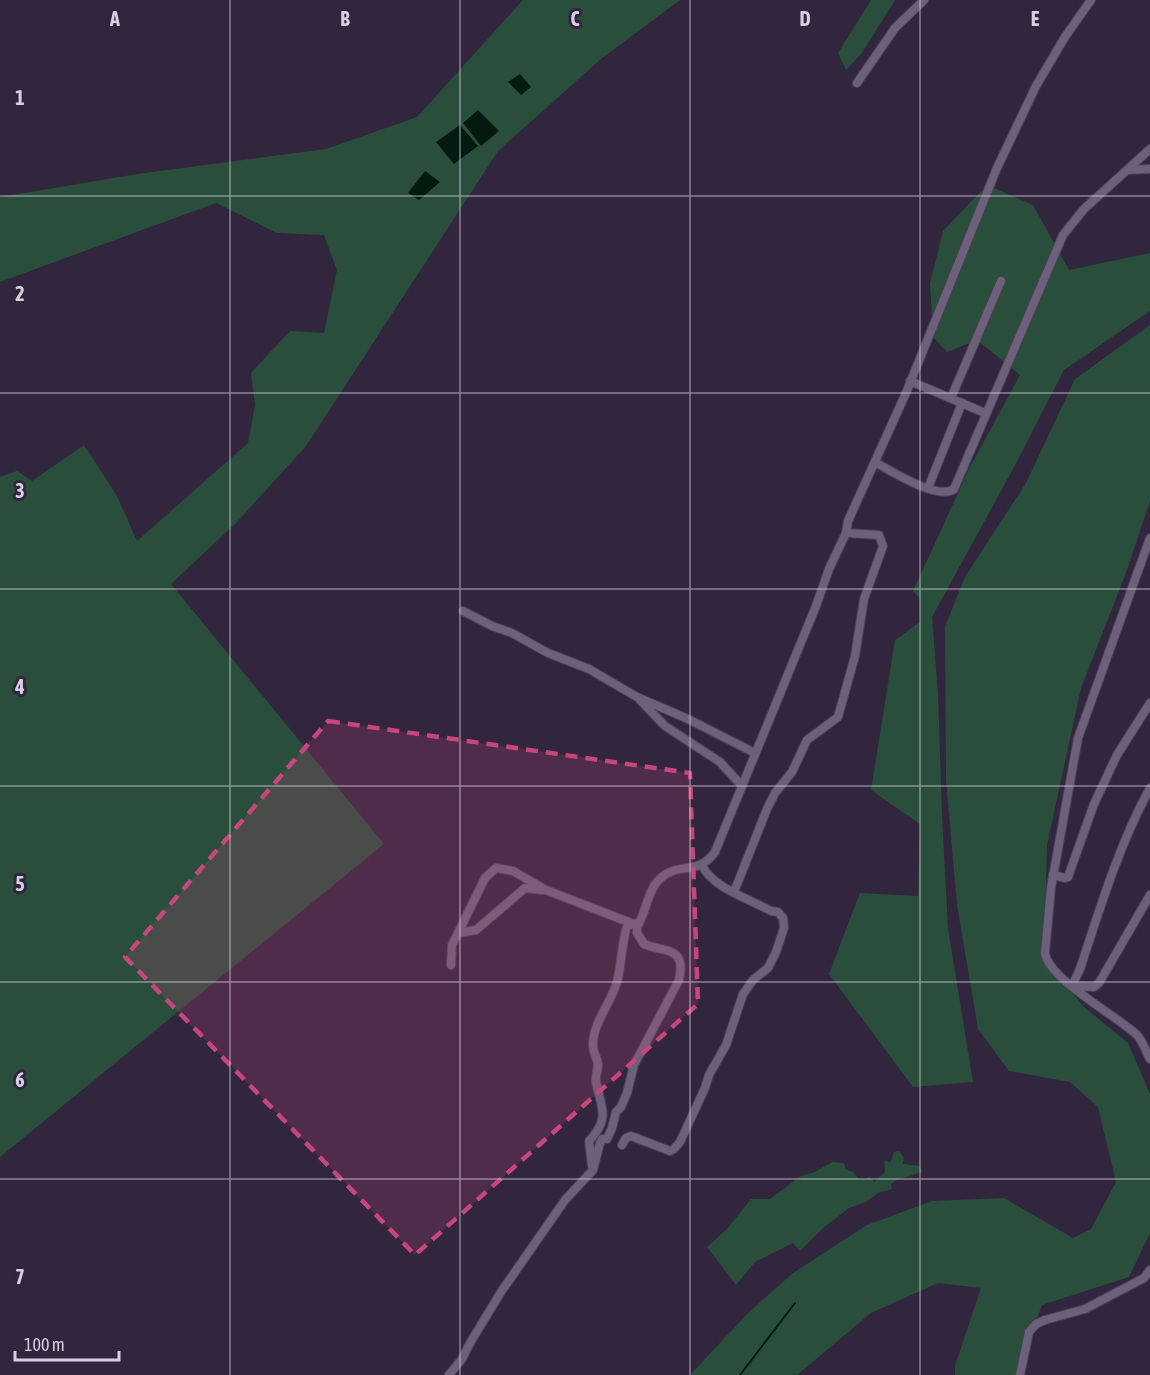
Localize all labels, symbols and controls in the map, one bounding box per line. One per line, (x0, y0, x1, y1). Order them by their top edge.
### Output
text: A (109, 7, 120, 30)
text: B (340, 7, 350, 30)
text: C (571, 7, 580, 30)
text: D (799, 7, 811, 30)
text: E (1031, 7, 1040, 30)
text: 1 (15, 86, 25, 109)
text: 2 (15, 282, 25, 305)
text: 3 (15, 479, 25, 502)
text: 4 (14, 675, 25, 698)
text: 5 (15, 872, 25, 895)
text: 6 (15, 1068, 25, 1091)
text: 7 (15, 1265, 25, 1288)
scale bar (15, 1324, 118, 1362)
text: 100 m (24, 1334, 65, 1355)

